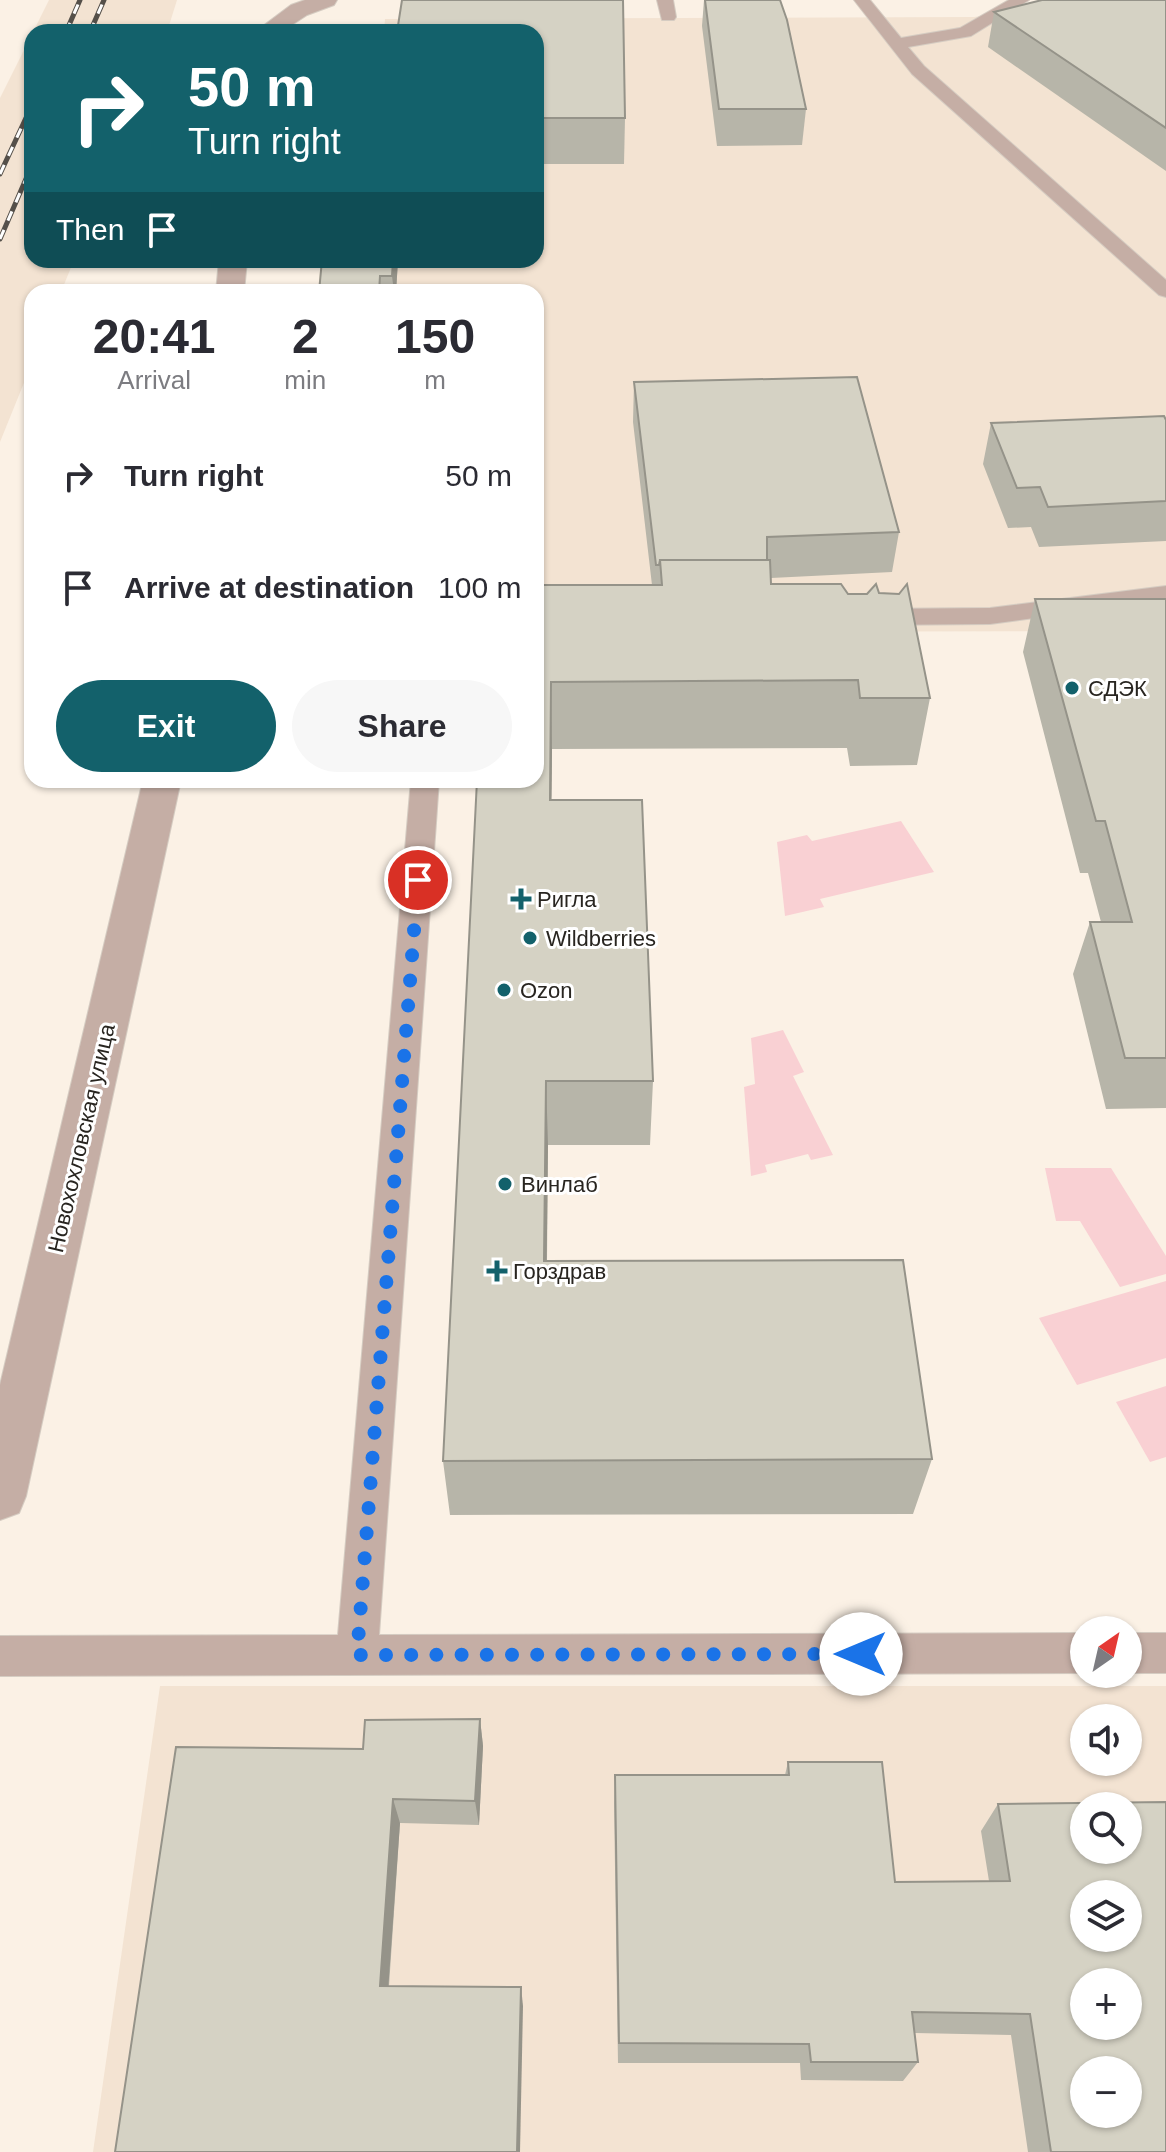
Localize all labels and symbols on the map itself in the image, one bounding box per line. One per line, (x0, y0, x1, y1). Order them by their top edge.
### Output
place label: СДЭК (1088, 676, 1147, 701)
marker: СДЭК (1063, 679, 1081, 697)
pin (384, 846, 452, 914)
place label: Ригла (537, 887, 597, 912)
marker: Ригла (512, 890, 530, 908)
place label: Wildberries (546, 926, 656, 951)
marker: Wildberries (521, 929, 539, 947)
place label: Ozon (520, 978, 573, 1003)
marker: Ozon (495, 981, 513, 999)
street label: Новохохловская улица (43, 1021, 120, 1255)
place label: Винлаб (521, 1172, 598, 1197)
marker: Винлаб (496, 1175, 514, 1193)
place label: Горздрав (513, 1259, 606, 1284)
marker: Горздрав (488, 1262, 506, 1280)
position arrow (819, 1612, 903, 1696)
north arrow (1070, 1616, 1142, 1688)

